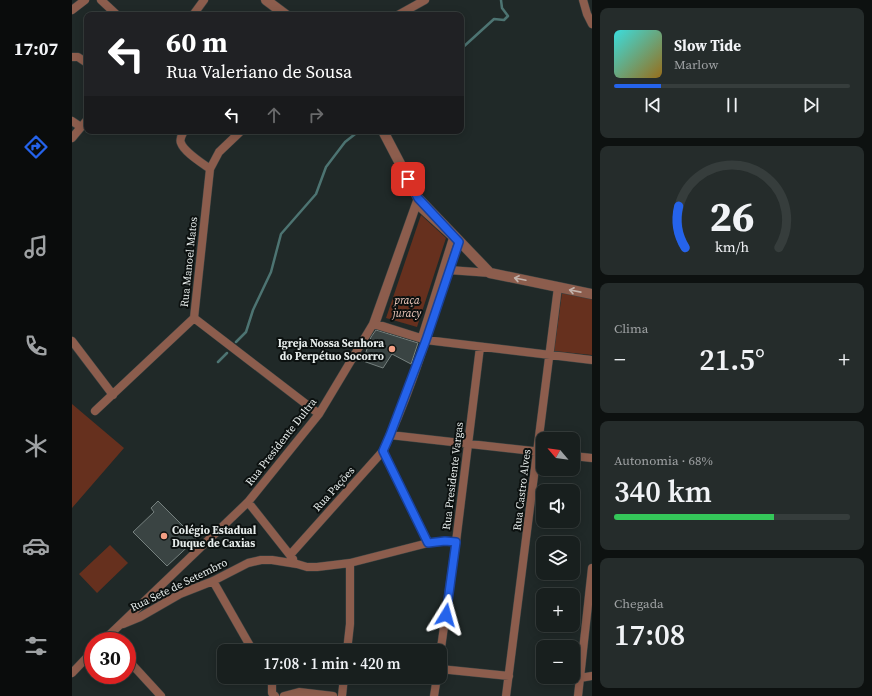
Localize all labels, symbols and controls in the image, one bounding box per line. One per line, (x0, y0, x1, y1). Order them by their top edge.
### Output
text: 60 m (166, 23, 228, 61)
icon: left (100, 28, 152, 80)
text: Slow Tide (674, 35, 741, 56)
text: 17:07 (14, 36, 58, 61)
text: Marlow (674, 56, 718, 73)
text: Rua Valeriano de Sousa (166, 59, 352, 84)
icon: previous (642, 94, 664, 116)
icon: pause (721, 94, 743, 116)
icon: next (800, 94, 822, 116)
icon: left (221, 104, 243, 126)
icon: ahead (263, 104, 285, 126)
icon: right (305, 104, 327, 126)
icon: directions (22, 133, 50, 161)
pin (391, 162, 425, 196)
icon: arrive (397, 168, 419, 190)
text: 26 (709, 188, 755, 245)
street label: Rua Manoel Matos (177, 216, 201, 308)
icon: music (22, 233, 50, 261)
text: km/h (715, 237, 749, 257)
one-way arrow (513, 275, 526, 283)
one-way arrow (569, 286, 582, 294)
park label: praça juracy (392, 293, 422, 321)
text: Clima (614, 320, 648, 337)
icon: phone (22, 332, 50, 360)
place label: Igreja Nossa Senhora do Perpétuo Socorro (278, 336, 384, 364)
text: 21.5° (699, 339, 765, 380)
marker: Igreja Nossa Senhora do Perpétuo Socorro (387, 344, 397, 354)
text: − (614, 344, 626, 374)
text: + (838, 344, 850, 374)
street label: Rua Presidente Dultra (242, 395, 320, 489)
street label: Rua Presidente Vargas (439, 421, 467, 531)
icon: climate (22, 432, 50, 460)
north arrow (536, 432, 580, 476)
map controls (536, 432, 580, 684)
street label: Rua Castro Alves (510, 448, 534, 532)
text: Autonomia · 68% (614, 452, 713, 469)
street label: Rua Pações (310, 463, 358, 515)
text: 340 km (614, 471, 712, 512)
button: sound (536, 484, 580, 528)
place label: Colégio Estadual Duque de Caxias (172, 523, 257, 551)
marker: Colégio Estadual Duque de Caxias (159, 531, 169, 541)
icon: car (22, 532, 50, 560)
button: layers (536, 536, 580, 580)
street label: Rua Sete de Setembro (128, 555, 230, 615)
button: + (536, 588, 580, 632)
position arrow (425, 594, 467, 636)
text: Chegada (614, 595, 664, 612)
text: 17:08 (614, 614, 685, 655)
icon: filters (22, 632, 50, 660)
speed limit sign: 30 (84, 632, 136, 684)
button: − (536, 640, 580, 684)
text: 17:08 · 1 min · 420 m (264, 653, 400, 674)

